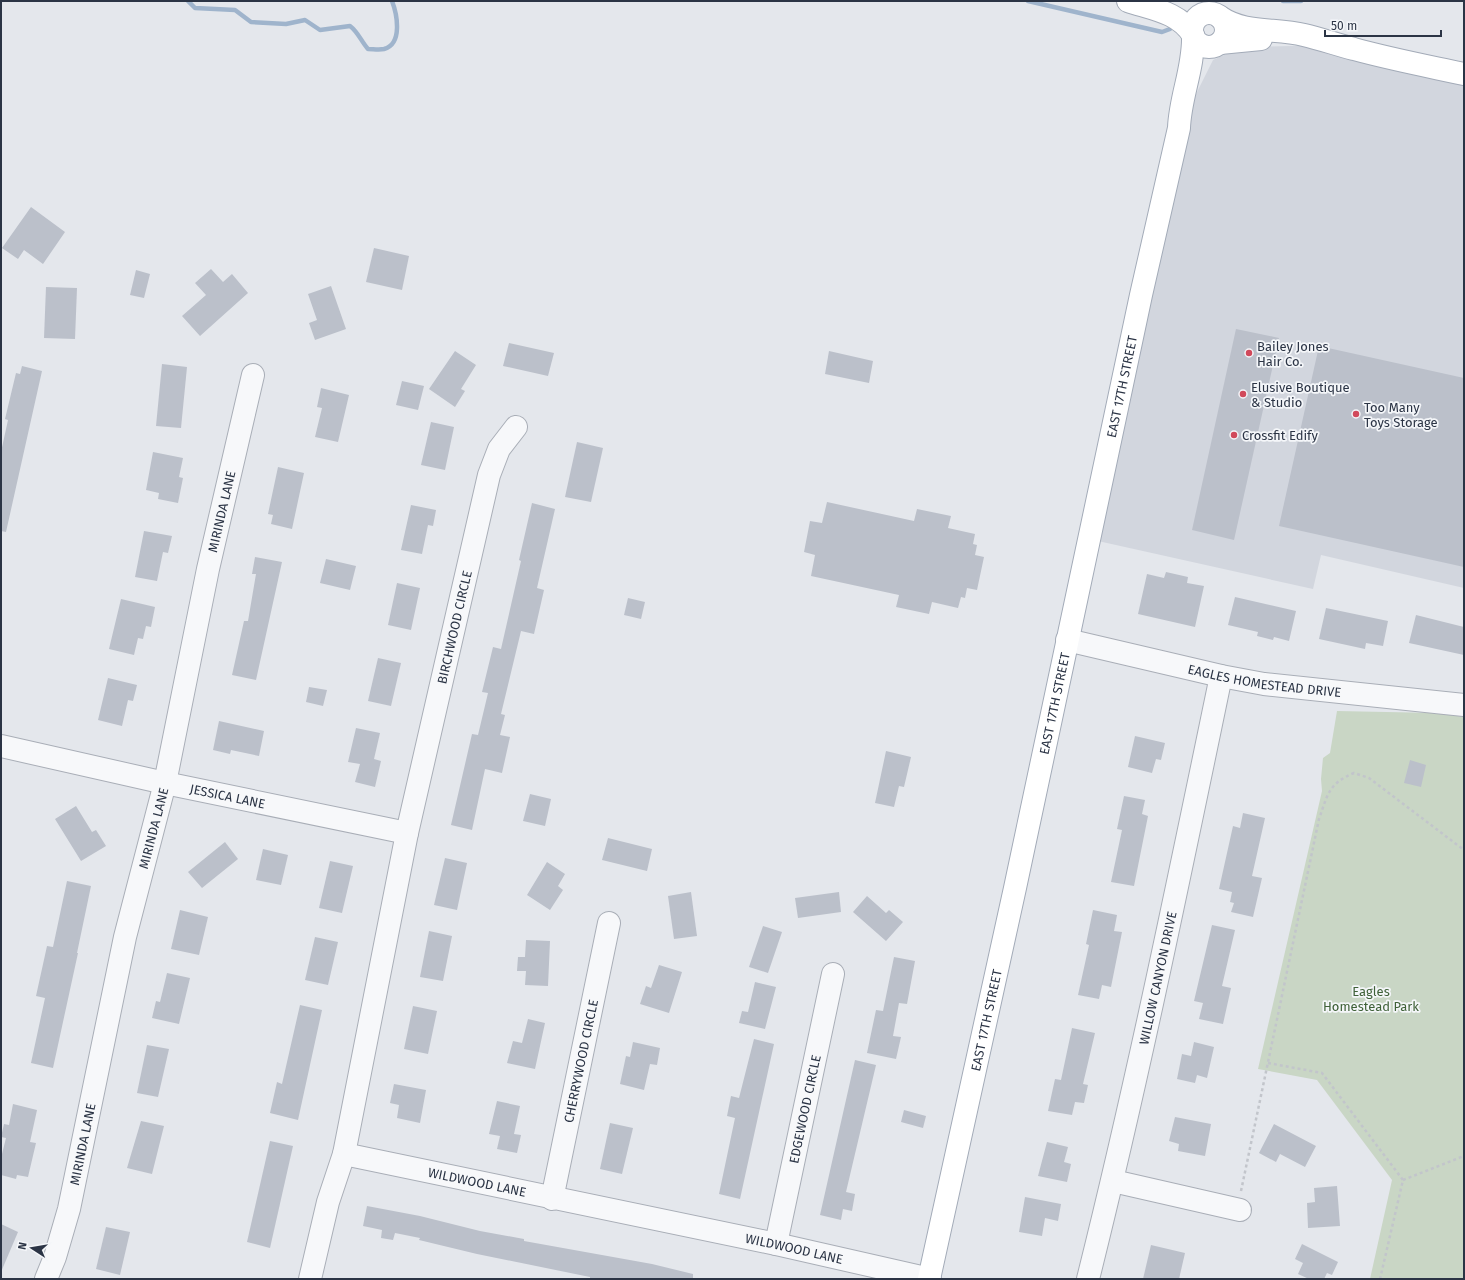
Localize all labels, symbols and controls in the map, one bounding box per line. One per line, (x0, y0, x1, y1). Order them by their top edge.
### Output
scale bar (1325, 12, 1441, 38)
text: 50 m (1331, 19, 1357, 33)
street label: EAST 17TH STREET (1103, 334, 1140, 439)
place label: Bailey Jones Hair Co. (1257, 339, 1329, 369)
marker: Bailey Jones Hair Co. (1244, 348, 1254, 358)
place label: Elusive Boutique & Studio (1251, 380, 1350, 410)
marker: Elusive Boutique & Studio (1238, 389, 1248, 399)
place label: Too Many Toys Storage (1364, 400, 1438, 430)
marker: Too Many Toys Storage (1351, 409, 1361, 419)
place label: Crossfit Edify (1242, 428, 1318, 443)
marker: Crossfit Edify (1229, 430, 1239, 440)
street label: MIRINDA LANE (205, 469, 238, 554)
street label: BIRCHWOOD CIRCLE (434, 569, 474, 685)
street label: EAST 17TH STREET (1036, 651, 1072, 756)
street label: EAGLES HOMESTEAD DRIVE (1186, 661, 1342, 700)
street label: JESSICA LANE (189, 781, 267, 811)
street label: MIRINDA LANE (136, 786, 171, 870)
street label: WILLOW CANYON DRIVE (1136, 910, 1179, 1046)
street label: EAST 17TH STREET (967, 968, 1004, 1073)
park label: Eagles Homestead Park (1323, 984, 1419, 1014)
street label: CHERRYWOOD CIRCLE (560, 998, 601, 1124)
street label: EDGEWOOD CIRCLE (786, 1053, 823, 1165)
street label: MIRINDA LANE (67, 1102, 98, 1187)
street label: WILDWOOD LANE (427, 1164, 528, 1199)
north arrow (12, 1228, 52, 1268)
street label: WILDWOOD LANE (744, 1230, 845, 1267)
text: N (16, 1241, 30, 1251)

